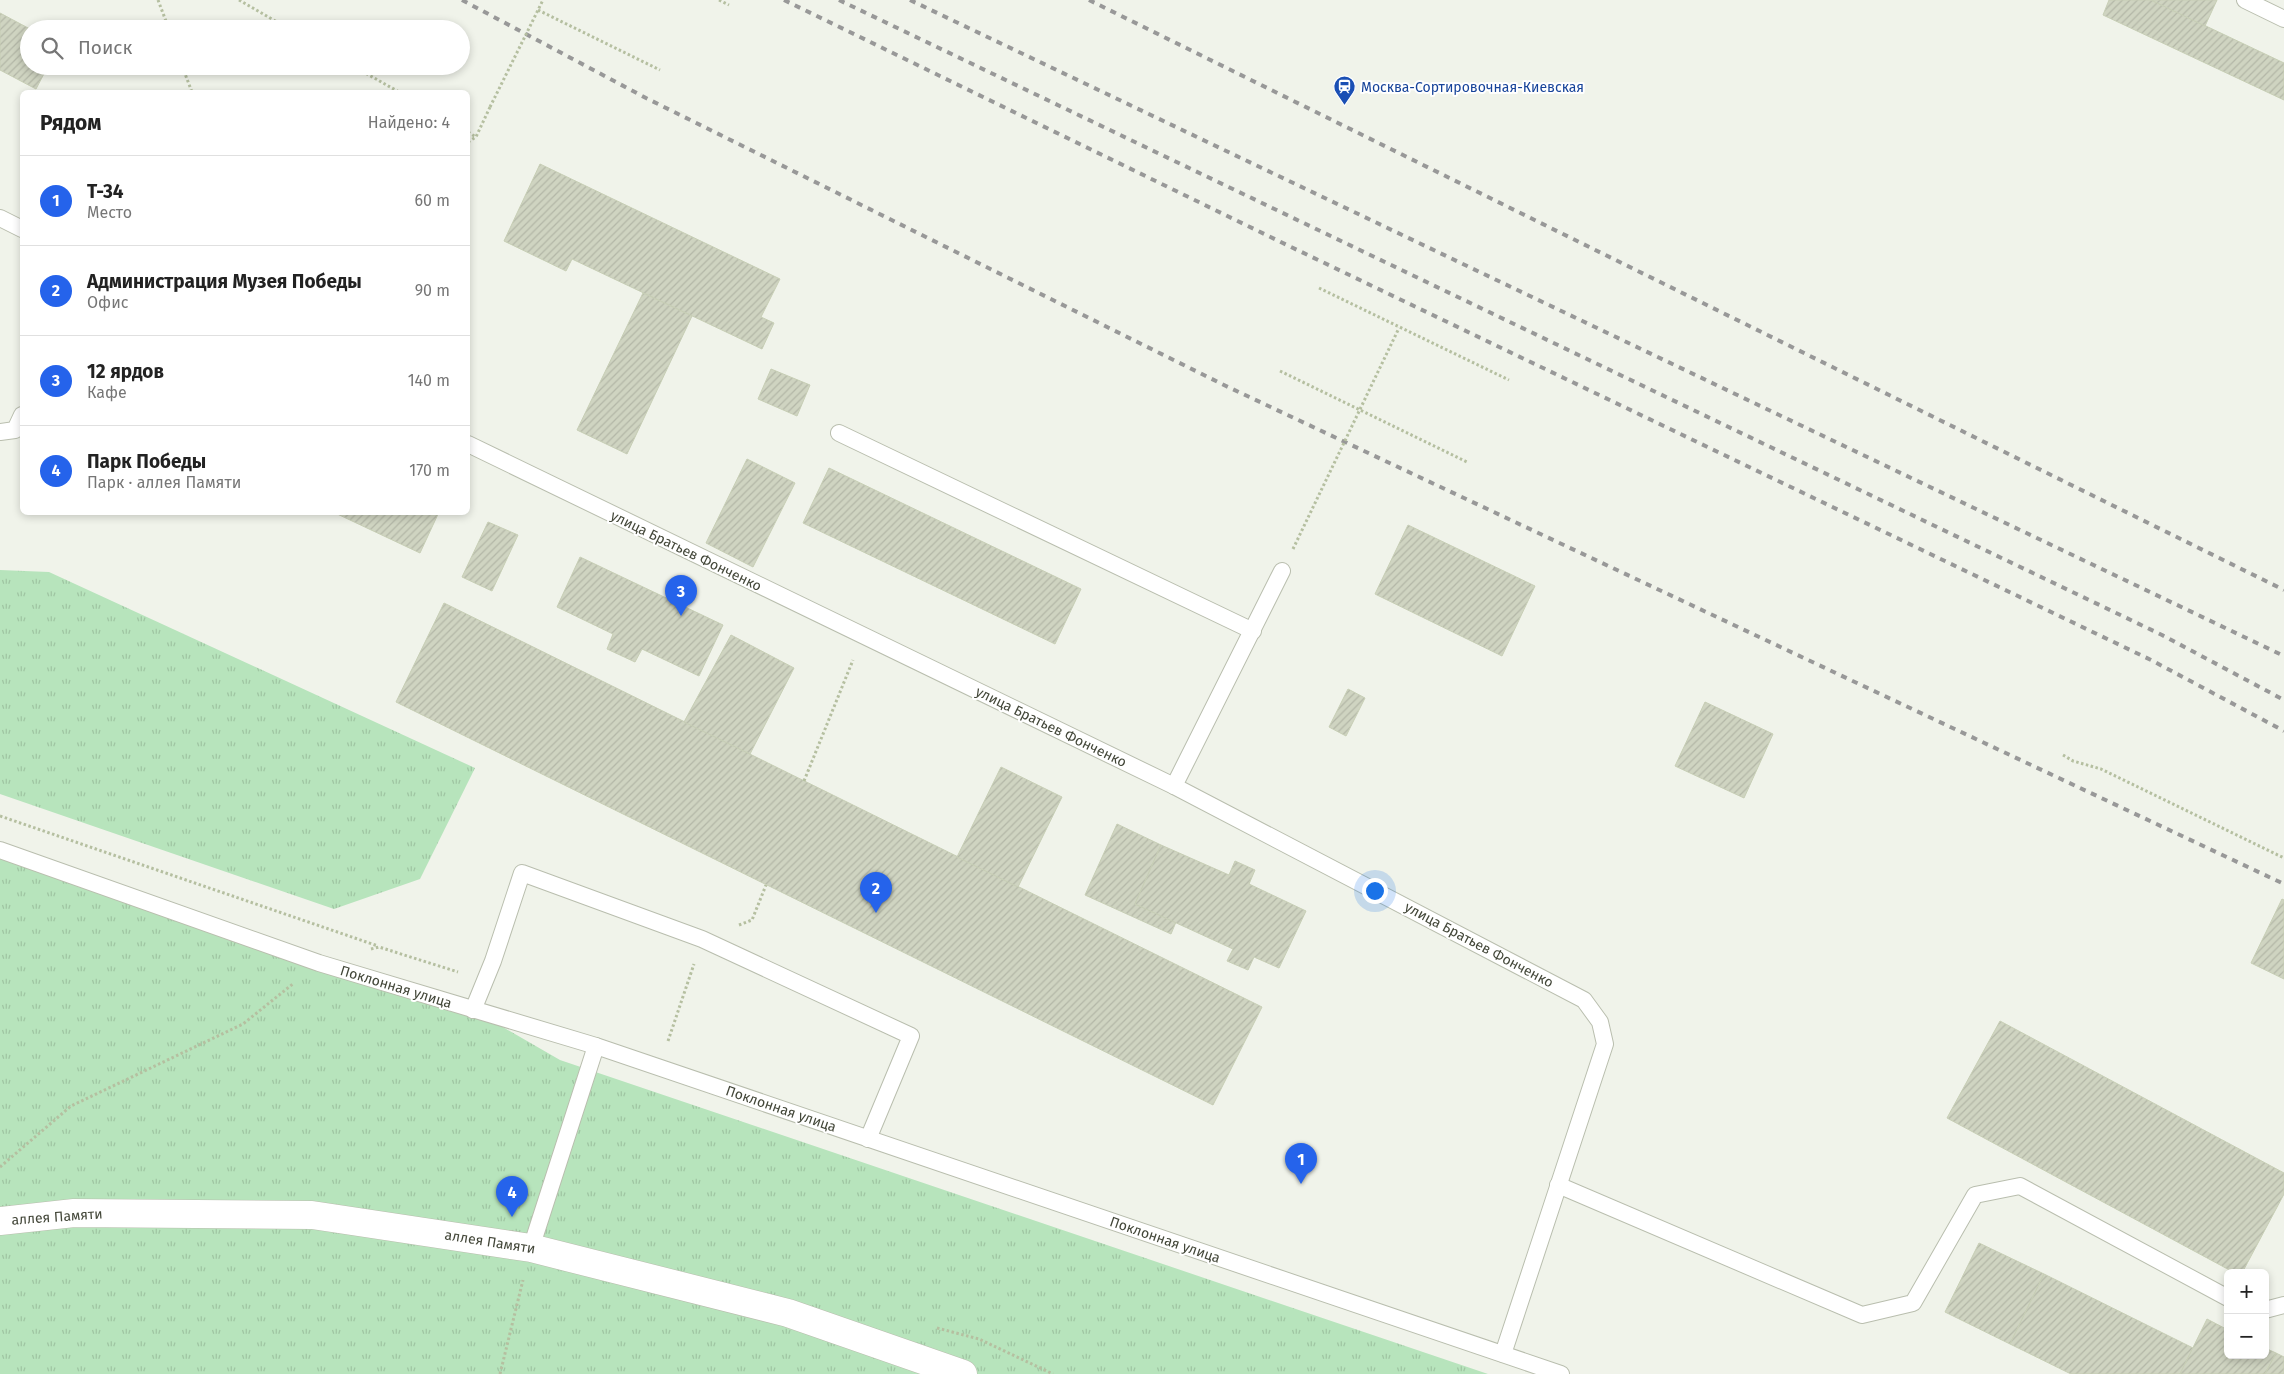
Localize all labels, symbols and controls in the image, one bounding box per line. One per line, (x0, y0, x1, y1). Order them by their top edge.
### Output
search box (20, 20, 470, 75)
icon: search (38, 34, 66, 62)
text: Поиск (78, 36, 132, 59)
station icon: Москва-Сортировочная-Киевская (1333, 75, 1357, 106)
place label: Москва-Сортировочная-Киевская (1361, 79, 1584, 96)
text: Рядом (40, 110, 101, 136)
text: Найдено: 4 (368, 113, 450, 132)
text: Т-34 (87, 180, 123, 203)
text: 1 (52, 191, 60, 210)
text: 60 m (415, 191, 450, 210)
text: Место (87, 203, 132, 222)
text: Администрация Музея Победы (87, 270, 362, 293)
text: 2 (52, 281, 60, 300)
text: 90 m (415, 281, 450, 300)
text: Офис (87, 293, 128, 312)
text: 12 ярдов (87, 360, 164, 383)
text: 3 (52, 371, 60, 390)
text: 140 m (408, 371, 450, 390)
text: Кафе (87, 383, 127, 402)
text: Парк Победы (87, 450, 206, 473)
text: 4 (51, 461, 61, 480)
text: 170 m (409, 461, 450, 480)
text: Парк · аллея Памяти (87, 473, 241, 492)
street label: улица Братьев Фонченко (608, 507, 764, 595)
pin: 3 (665, 575, 697, 616)
street label: улица Братьев Фонченко (973, 683, 1129, 771)
pin: 2 (860, 872, 892, 913)
your location (1362, 878, 1388, 904)
street label: улица Братьев Фонченко (1402, 899, 1556, 991)
street label: Поклонная улица (338, 962, 454, 1012)
street label: Поклонная улица (723, 1082, 839, 1136)
pin: 1 (1285, 1143, 1317, 1184)
pin: 4 (496, 1176, 528, 1217)
street label: аллея Памяти (11, 1205, 103, 1229)
street label: Поклонная улица (1107, 1213, 1223, 1267)
street label: аллея Памяти (443, 1226, 537, 1258)
map controls (2224, 1269, 2269, 1359)
button: + (2224, 1269, 2269, 1314)
button: − (2224, 1314, 2269, 1359)

